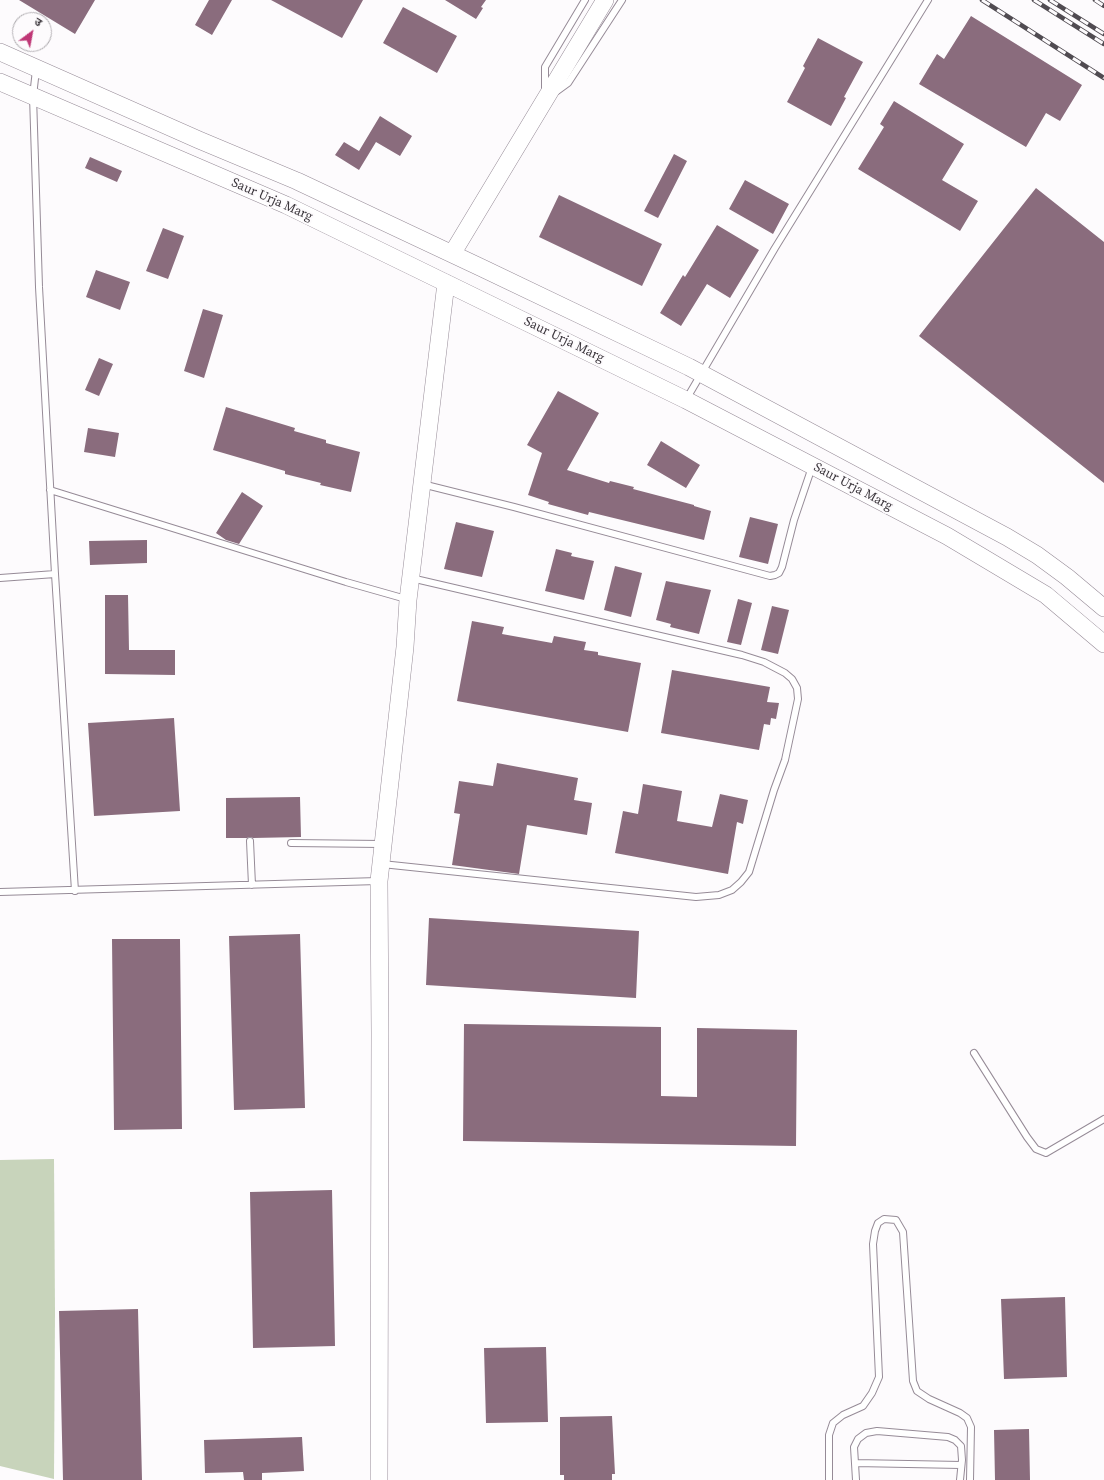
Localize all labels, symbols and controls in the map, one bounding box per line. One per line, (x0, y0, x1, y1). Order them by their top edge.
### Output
north arrow (12, 12, 52, 52)
text: उ (31, 14, 45, 30)
street label: Saur Urja Marg (229, 175, 315, 225)
street label: Saur Urja Marg (521, 314, 607, 366)
street label: Saur Urja Marg (811, 460, 895, 514)

